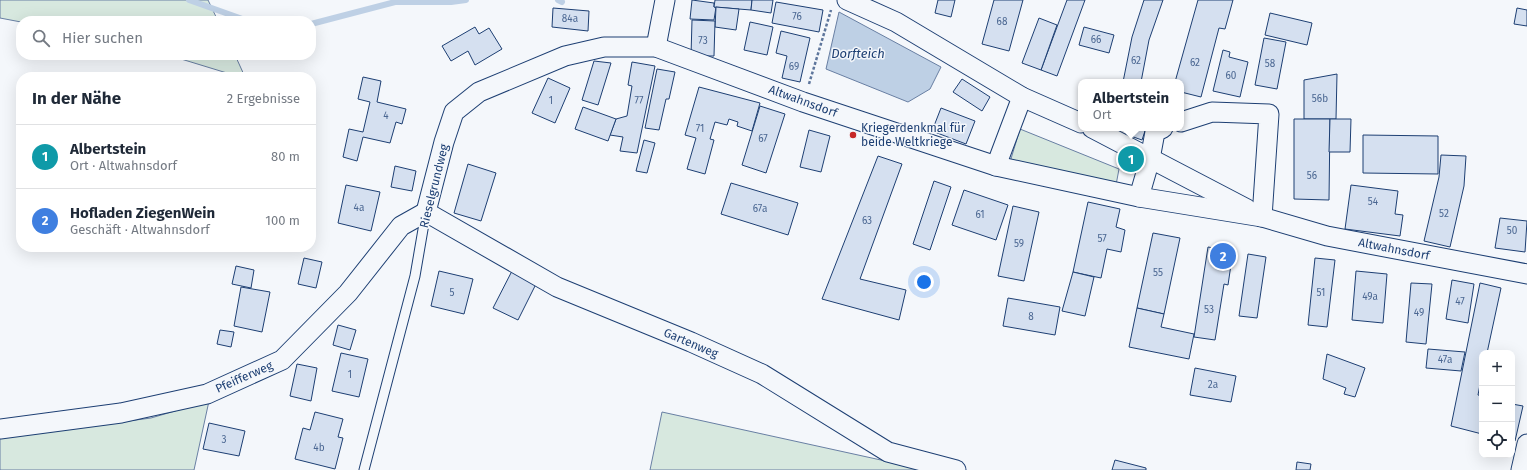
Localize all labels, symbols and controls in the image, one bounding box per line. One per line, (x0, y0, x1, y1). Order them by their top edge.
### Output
house number: 76 (792, 11, 802, 23)
house number: 84a (562, 13, 578, 25)
search box (16, 16, 316, 60)
house number: 68 (997, 16, 1008, 28)
icon: search (30, 27, 52, 49)
text: Hier suchen (62, 29, 143, 47)
house number: 66 (1091, 34, 1101, 46)
house number: 73 (698, 35, 708, 47)
water label: Dorfteich (831, 46, 885, 61)
house number: 62 (1131, 55, 1141, 67)
house number: 62 (1190, 57, 1200, 69)
house number: 58 (1265, 58, 1276, 70)
house number: 69 (789, 61, 799, 73)
house number: 60 (1226, 70, 1237, 82)
popup (1078, 79, 1184, 131)
street label: Altwahnsdorf (767, 82, 840, 120)
text: In der Nähe (32, 88, 121, 109)
text: Albertstein (1093, 89, 1169, 107)
text: 2 Ergebnisse (227, 91, 300, 106)
house number: 56b (1312, 93, 1328, 105)
house number: 1 (549, 95, 553, 107)
house number: 77 (635, 95, 644, 107)
text: Ort (1093, 107, 1112, 122)
house number: 4 (383, 110, 389, 122)
place label: Kriegerdenkmal für beide Weltkriege (861, 121, 966, 149)
house number: 71 (696, 123, 704, 135)
marker: Kriegerdenkmal für beide Weltkriege (848, 130, 858, 140)
house number: 67 (758, 133, 768, 145)
text: Albertstein (70, 140, 146, 158)
street label: Rieselgrundweg (417, 142, 451, 230)
pin: 1 (1118, 144, 1144, 174)
text: 1 (42, 149, 48, 164)
text: 80 m (271, 149, 300, 164)
text: Ort · Altwahnsdorf (70, 158, 177, 173)
house number: 56 (1307, 170, 1317, 182)
house number: 54 (1368, 196, 1379, 208)
house number: 4a (354, 202, 364, 214)
house number: 67a (753, 203, 767, 215)
text: Hofladen ZiegenWein (70, 204, 215, 222)
house number: 52 (1439, 208, 1449, 220)
house number: 61 (975, 209, 985, 221)
text: 2 (42, 213, 48, 228)
text: 100 m (265, 213, 300, 228)
house number: 63 (862, 215, 872, 227)
text: Geschäft · Altwahnsdorf (70, 222, 210, 237)
house number: 50 (1507, 225, 1518, 237)
house number: 57 (1097, 233, 1107, 245)
street label: Altwahnsdorf (1357, 235, 1432, 263)
house number: 59 (1014, 238, 1024, 250)
pin: 2 (1210, 241, 1236, 271)
house number: 55 (1153, 267, 1163, 279)
your location (914, 272, 934, 292)
house number: 5 (449, 287, 455, 299)
house number: 51 (1317, 287, 1325, 299)
house number: 49a (1362, 291, 1378, 303)
house number: 47 (1455, 296, 1465, 308)
house number: 53 (1204, 304, 1214, 316)
house number: 49 (1414, 307, 1424, 319)
house number: 8 (1028, 311, 1034, 323)
street label: Gartenweg (662, 325, 721, 361)
map controls (1479, 350, 1515, 458)
button: + (1479, 350, 1515, 386)
house number: 47a (1438, 354, 1452, 366)
street label: Pfeifferweg (213, 358, 275, 396)
house number: 1 (348, 369, 352, 381)
house number: 2a (1208, 379, 1218, 391)
button: − (1479, 386, 1515, 422)
button: locate (1479, 422, 1515, 458)
house number: 3 (222, 434, 227, 446)
house number: 4b (313, 442, 325, 454)

